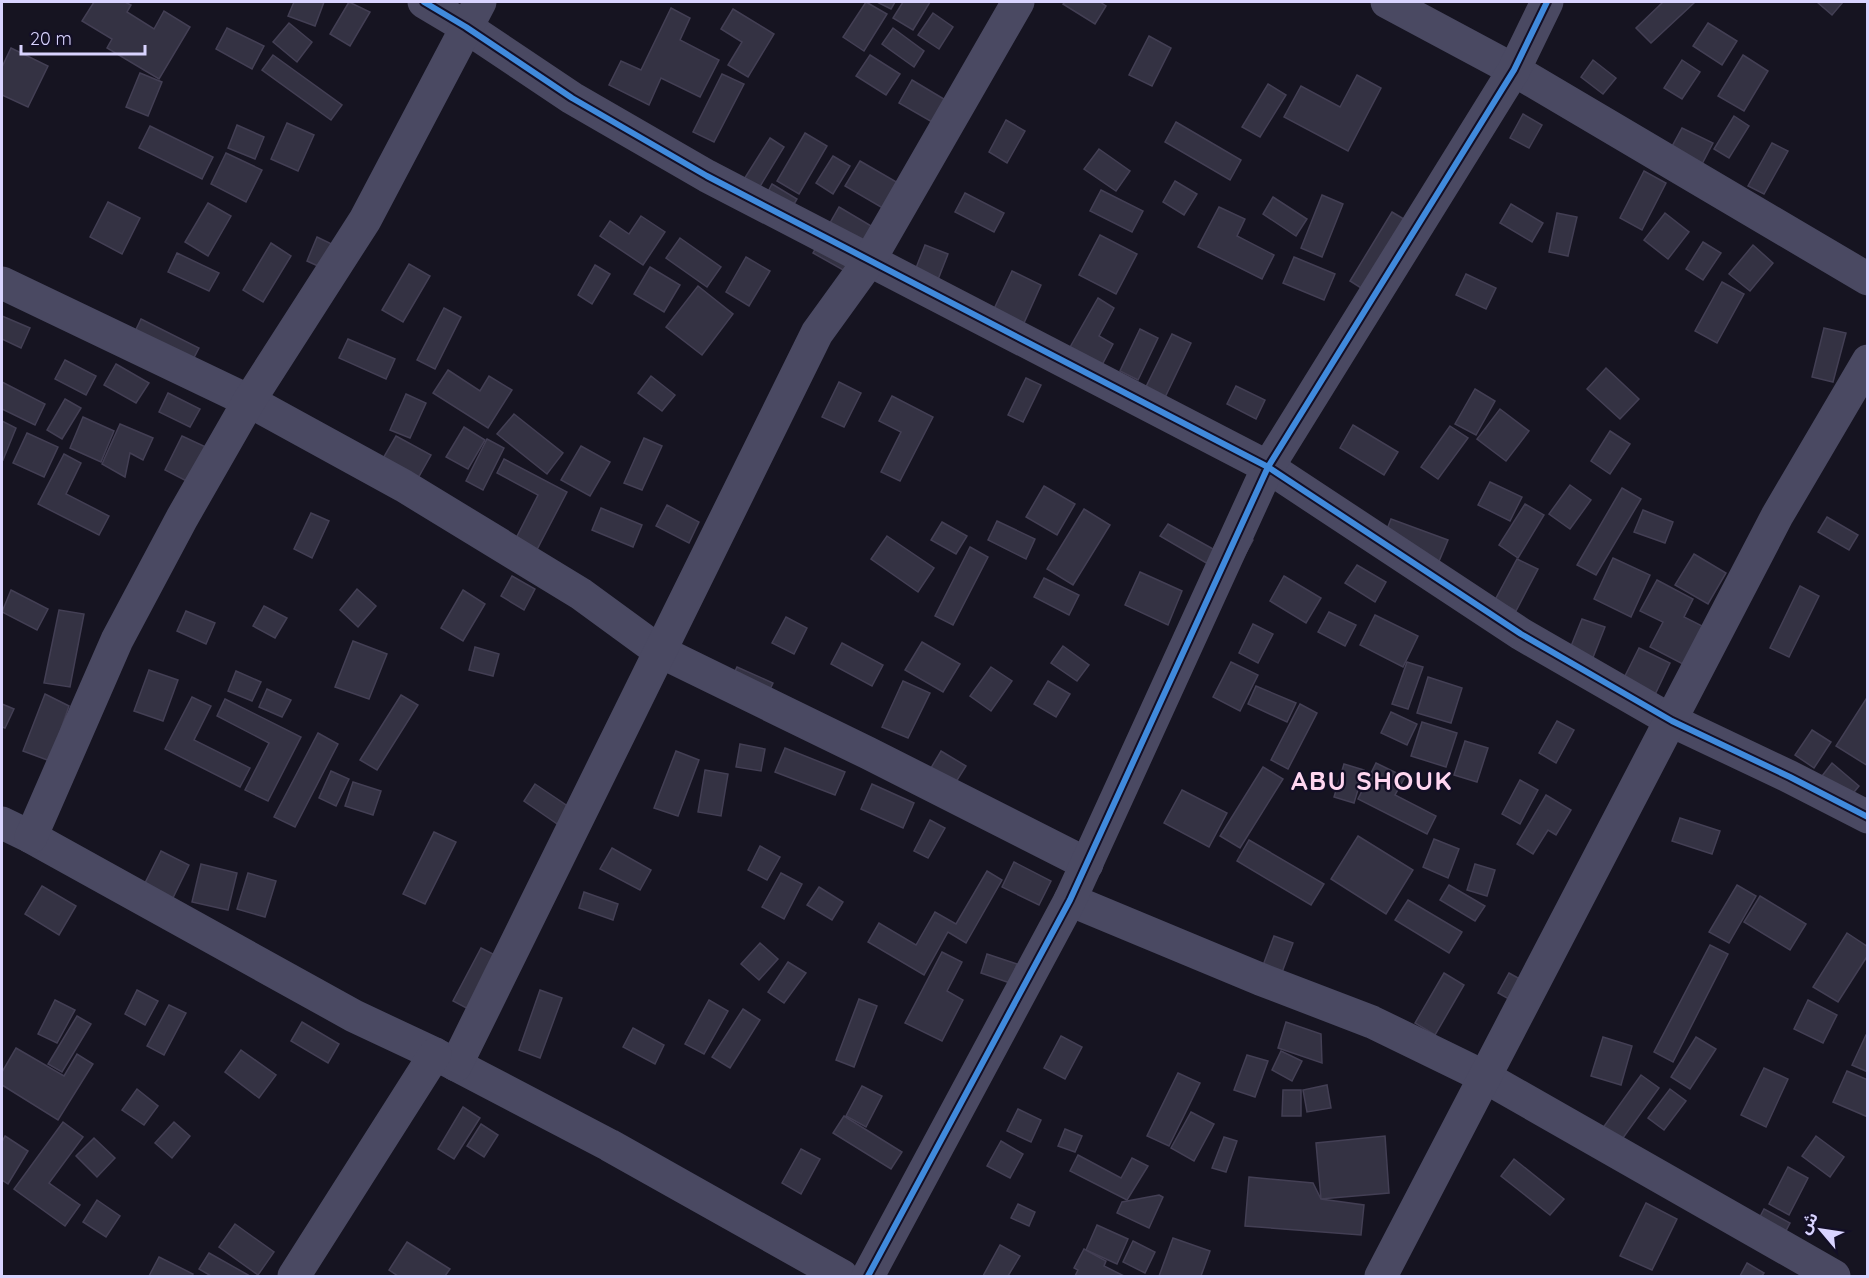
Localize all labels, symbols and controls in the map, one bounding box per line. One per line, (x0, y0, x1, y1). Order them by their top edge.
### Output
scale bar (21, 18, 146, 56)
text: 20 m (30, 27, 72, 50)
district label: ABU SHOUK (1291, 764, 1453, 797)
north arrow (1791, 1200, 1851, 1260)
text: ش (1794, 1208, 1822, 1237)

